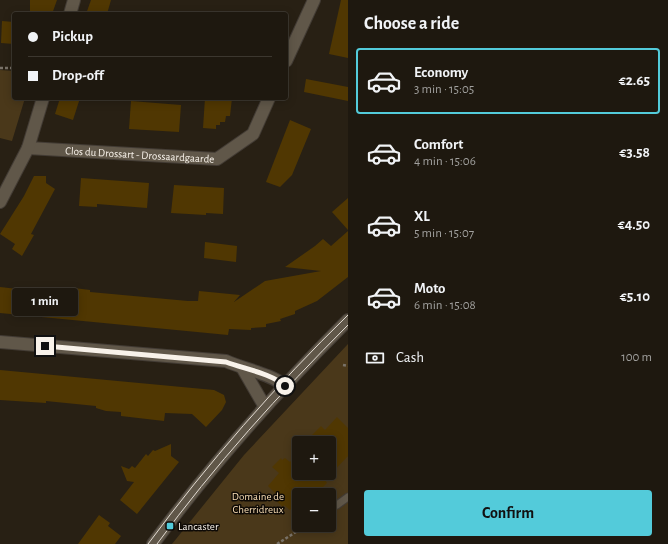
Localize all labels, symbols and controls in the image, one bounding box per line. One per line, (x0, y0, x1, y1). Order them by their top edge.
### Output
text: Choose a ride (364, 15, 459, 33)
text: Pickup (52, 29, 93, 44)
icon: car (366, 63, 402, 99)
text: Economy (414, 65, 468, 80)
text: Drop-off (52, 68, 104, 83)
text: €2.65 (619, 73, 650, 88)
text: 3 min · 15:05 (414, 83, 474, 96)
icon: car (366, 135, 402, 171)
text: Comfort (414, 137, 463, 152)
street label: Clos du Drossart - Drossaardgaarde (65, 145, 215, 165)
text: €3.58 (619, 145, 650, 160)
text: 4 min · 15:06 (414, 155, 476, 168)
icon: car (366, 207, 402, 243)
text: XL (414, 209, 430, 224)
text: €4.50 (618, 217, 650, 232)
text: 5 min · 15:07 (414, 227, 474, 240)
icon: car (366, 279, 402, 315)
text: Moto (414, 281, 446, 296)
callout: 1 min (12, 288, 78, 316)
text: €5.10 (620, 289, 650, 304)
text: 1 min (31, 295, 59, 308)
text: 6 min · 15:08 (414, 299, 476, 312)
route end (36, 337, 54, 355)
icon: cash (364, 347, 386, 369)
text: Cash (396, 350, 424, 365)
text: 100 m (621, 351, 652, 364)
route start (276, 377, 294, 395)
map controls (292, 436, 336, 532)
button: + (292, 436, 336, 480)
button: − (292, 488, 336, 532)
button: Confirm (364, 490, 652, 536)
park label: Domaine de Cherridreux (232, 491, 284, 515)
marker: Lancaster (165, 521, 175, 531)
place label: Lancaster (178, 521, 219, 532)

